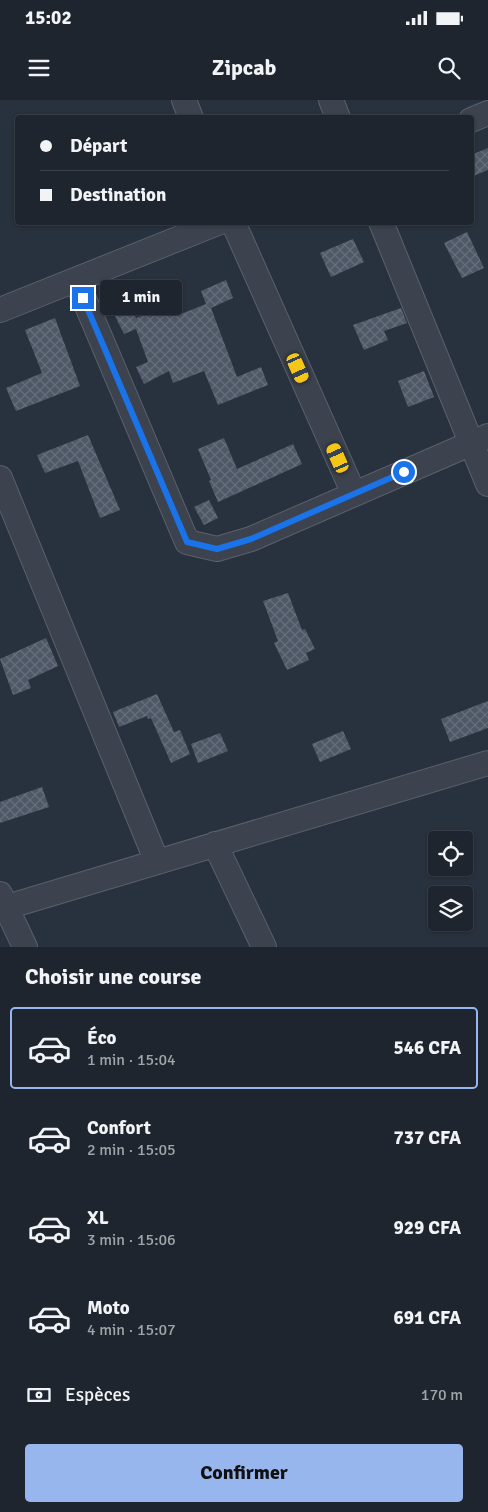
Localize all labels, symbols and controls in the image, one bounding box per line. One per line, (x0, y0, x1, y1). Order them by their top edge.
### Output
text: 15:02 (25, 6, 72, 30)
icon: menu (25, 54, 53, 82)
text: Zipcab (212, 54, 276, 81)
icon: search (435, 54, 463, 82)
text: Départ (70, 134, 127, 158)
text: Destination (70, 183, 166, 207)
callout: 1 min (100, 280, 183, 316)
route end (72, 287, 94, 309)
text: 1 min (122, 287, 160, 307)
car (285, 351, 310, 385)
car (325, 441, 350, 475)
route start (393, 461, 415, 483)
map controls (428, 831, 473, 931)
button: locate (428, 831, 473, 876)
button: layers (428, 886, 473, 931)
text: Choisir une course (25, 963, 201, 990)
icon: car (27, 1026, 72, 1071)
text: Éco (87, 1026, 117, 1050)
text: 546 CFA (393, 1036, 461, 1060)
text: 1 min · 15:04 (87, 1050, 176, 1070)
icon: car (27, 1116, 72, 1161)
text: Confort (87, 1116, 151, 1140)
text: 737 CFA (393, 1126, 461, 1150)
text: 2 min · 15:05 (87, 1140, 176, 1160)
icon: car (27, 1206, 72, 1251)
text: XL (87, 1206, 109, 1230)
text: 929 CFA (393, 1216, 461, 1240)
text: 3 min · 15:06 (87, 1230, 176, 1250)
icon: car (27, 1296, 72, 1341)
text: Moto (87, 1296, 130, 1320)
text: 691 CFA (393, 1306, 461, 1330)
text: 4 min · 15:07 (87, 1320, 176, 1340)
icon: cash (25, 1381, 53, 1409)
text: Espèces (65, 1383, 130, 1407)
text: 170 m (421, 1385, 463, 1405)
button: Confirmer (25, 1444, 463, 1502)

